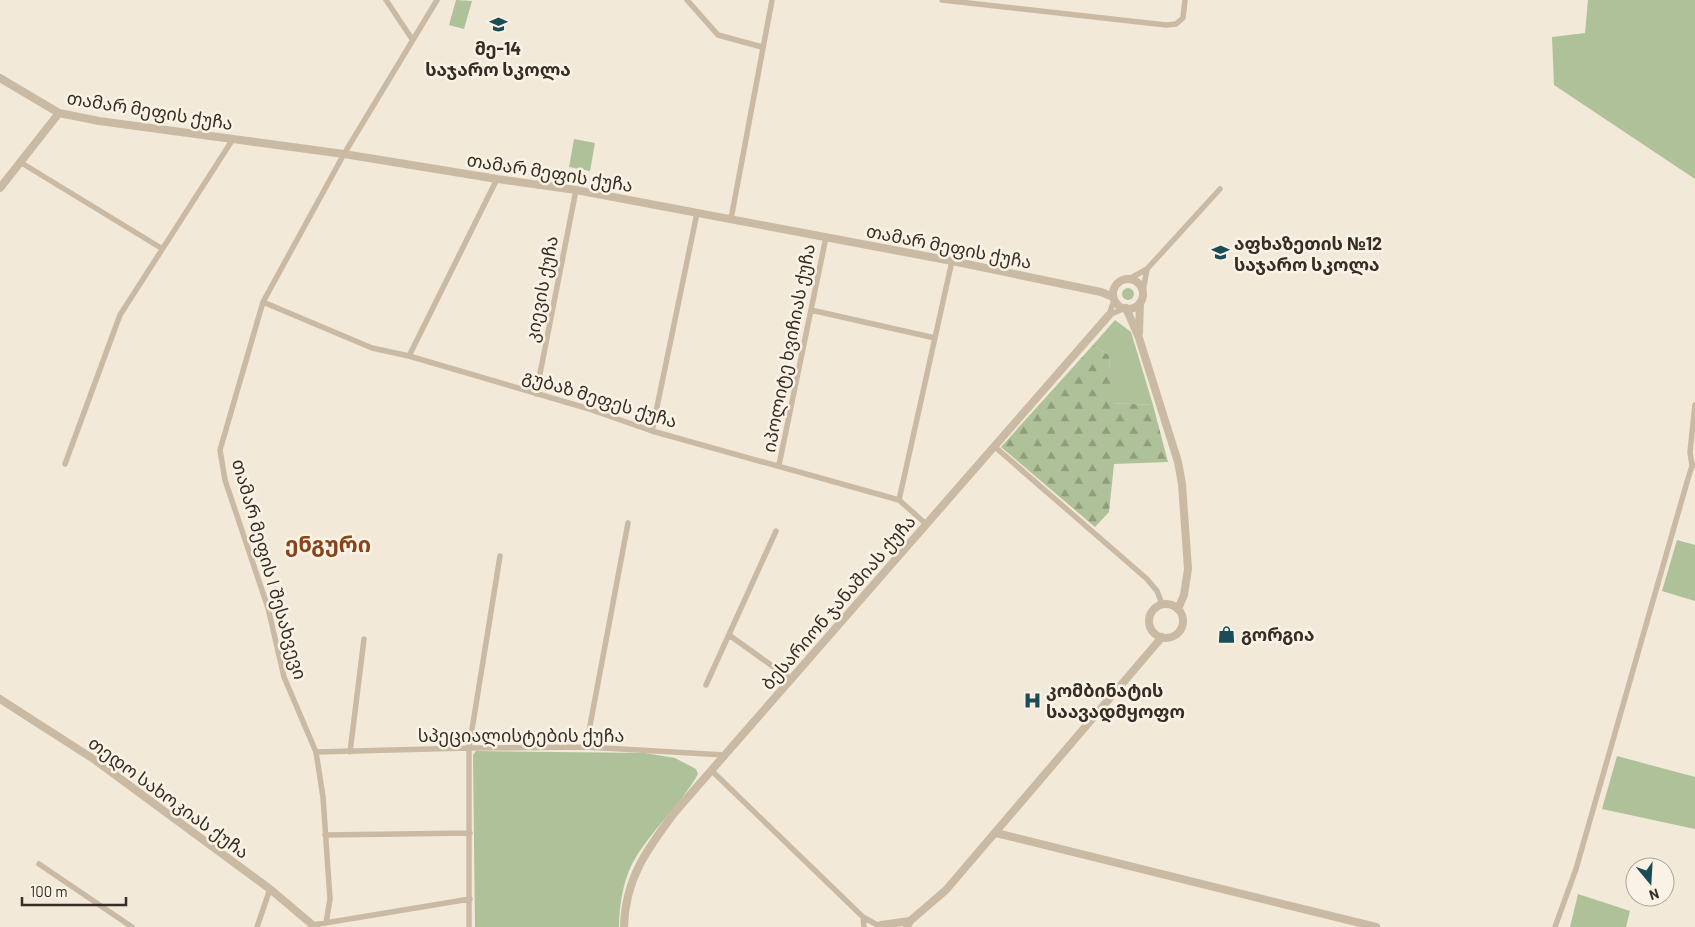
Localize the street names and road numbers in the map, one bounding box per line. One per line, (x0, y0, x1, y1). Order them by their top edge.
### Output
street label: თამარ მეფის ქუჩა (65, 86, 235, 135)
street label: თამარ მეფის ქუჩა (465, 148, 635, 197)
street label: თამარ მეფის ქუჩა (864, 219, 1034, 274)
street label: კიევის ქუჩა (520, 234, 563, 344)
street label: იპოლიტე ხვიჩიას ქუჩა (757, 242, 820, 454)
street label: გუბაზ მეფეს ქუჩა (520, 364, 680, 433)
street label: თამარ მეფის I შესახვევი (227, 456, 312, 682)
street label: ბესარიონ ჯანაშიას ქუჩა (756, 510, 921, 694)
street label: სპეციალისტების ქუჩა (418, 724, 624, 747)
street label: თედო სახოკიას ქუჩა (84, 731, 254, 864)

